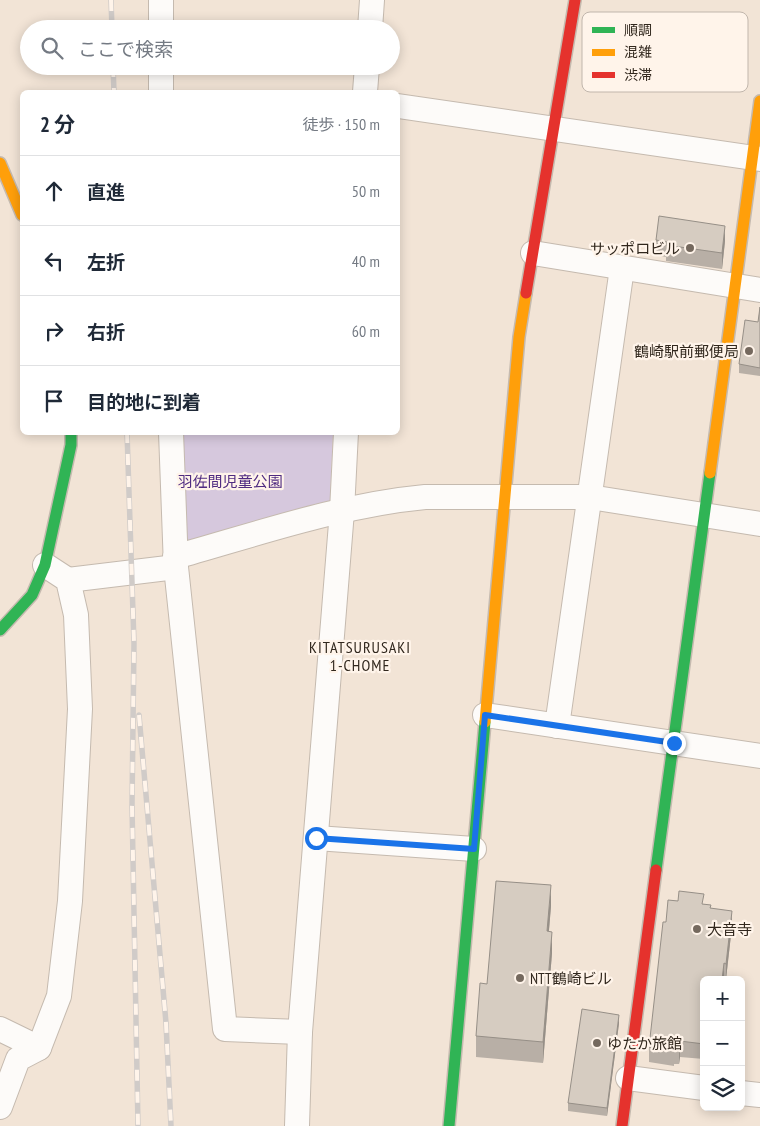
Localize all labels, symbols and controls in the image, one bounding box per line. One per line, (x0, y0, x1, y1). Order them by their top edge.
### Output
legend (582, 12, 748, 92)
search box (20, 20, 400, 75)
text: 順調 (624, 21, 652, 39)
icon: search (38, 34, 66, 62)
text: ここで検索 (78, 37, 173, 61)
text: 混雑 (624, 43, 652, 61)
text: 渋滞 (624, 66, 652, 84)
text: 2 分 (40, 111, 75, 138)
text: 徒歩 · 150 m (302, 114, 380, 134)
icon: ahead (40, 177, 68, 205)
text: 直進 (87, 180, 125, 204)
text: 50 m (352, 181, 380, 201)
place label: サッポロビル (590, 239, 680, 258)
marker: サッポロビル (684, 242, 696, 254)
icon: left (40, 247, 68, 275)
text: 左折 (87, 250, 125, 274)
text: 40 m (352, 251, 380, 271)
icon: right (40, 317, 68, 345)
text: 右折 (87, 320, 125, 344)
text: 60 m (352, 321, 380, 341)
place label: 鶴崎駅前郵便局 (634, 342, 739, 361)
marker: 鶴崎駅前郵便局 (743, 345, 755, 357)
icon: arrive (40, 387, 68, 415)
text: 目的地に到着 (87, 390, 201, 414)
park label: 羽佐間児童公園 (177, 472, 283, 491)
district label: KITATSURUSAKI 1-CHOME (309, 637, 411, 675)
route end (663, 732, 686, 755)
route start (305, 827, 328, 850)
place label: 大音寺 (707, 920, 752, 939)
marker: 大音寺 (691, 923, 703, 935)
place label: NTT鶴崎ビル (530, 969, 612, 988)
marker: NTT鶴崎ビル (514, 972, 526, 984)
map controls (700, 976, 745, 1111)
button: + (700, 976, 745, 1021)
button: − (700, 1021, 745, 1066)
place label: ゆたか旅館 (607, 1034, 682, 1053)
marker: ゆたか旅館 (591, 1037, 603, 1049)
button: layers (700, 1066, 745, 1111)

